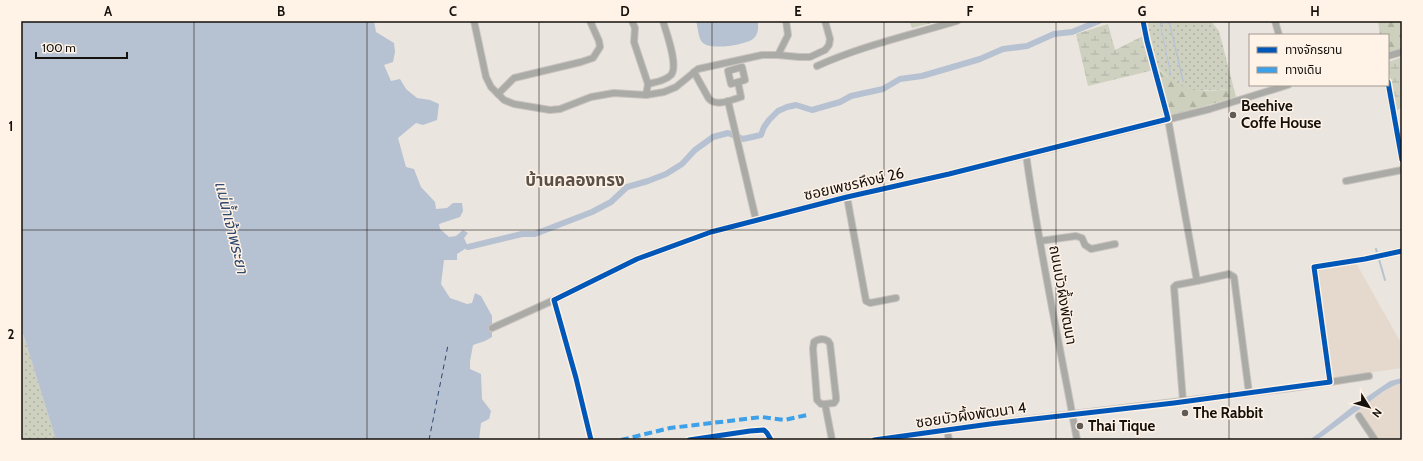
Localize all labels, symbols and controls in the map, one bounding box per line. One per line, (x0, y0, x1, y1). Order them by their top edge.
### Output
text: A (104, 3, 113, 19)
text: B (277, 3, 285, 19)
text: C (449, 3, 457, 19)
text: D (620, 3, 630, 19)
text: E (794, 3, 802, 19)
text: F (967, 3, 974, 19)
text: G (1138, 3, 1147, 19)
text: H (1310, 3, 1320, 19)
scale bar (36, 34, 127, 60)
legend (1249, 34, 1389, 86)
text: 100 m (42, 40, 76, 55)
text: ทางจักรยาน (1285, 42, 1342, 57)
text: ทางเดิน (1285, 62, 1322, 77)
place label: Beehive Coffe House (1241, 97, 1322, 132)
marker: Beehive Coffe House (1228, 110, 1238, 120)
text: 1 (9, 118, 13, 134)
street label: ซอยเพชรหึงษ์ 26 (802, 164, 906, 204)
district label: บ้านคลองทรง (525, 170, 625, 190)
water label: แม่น้ำเจ้าพระยา (211, 178, 255, 277)
street label: ถนนบัวผึ้งพัฒนา (1045, 243, 1083, 346)
text: 2 (8, 326, 15, 342)
north arrow (1349, 387, 1389, 427)
street label: ซอยบัวผึ้งพัฒนา 4 (914, 396, 1028, 432)
place label: The Rabbit (1193, 404, 1263, 422)
text: N (1369, 406, 1385, 420)
marker: The Rabbit (1180, 408, 1190, 418)
place label: Thai Tique (1088, 417, 1156, 435)
marker: Thai Tique (1075, 421, 1085, 431)

